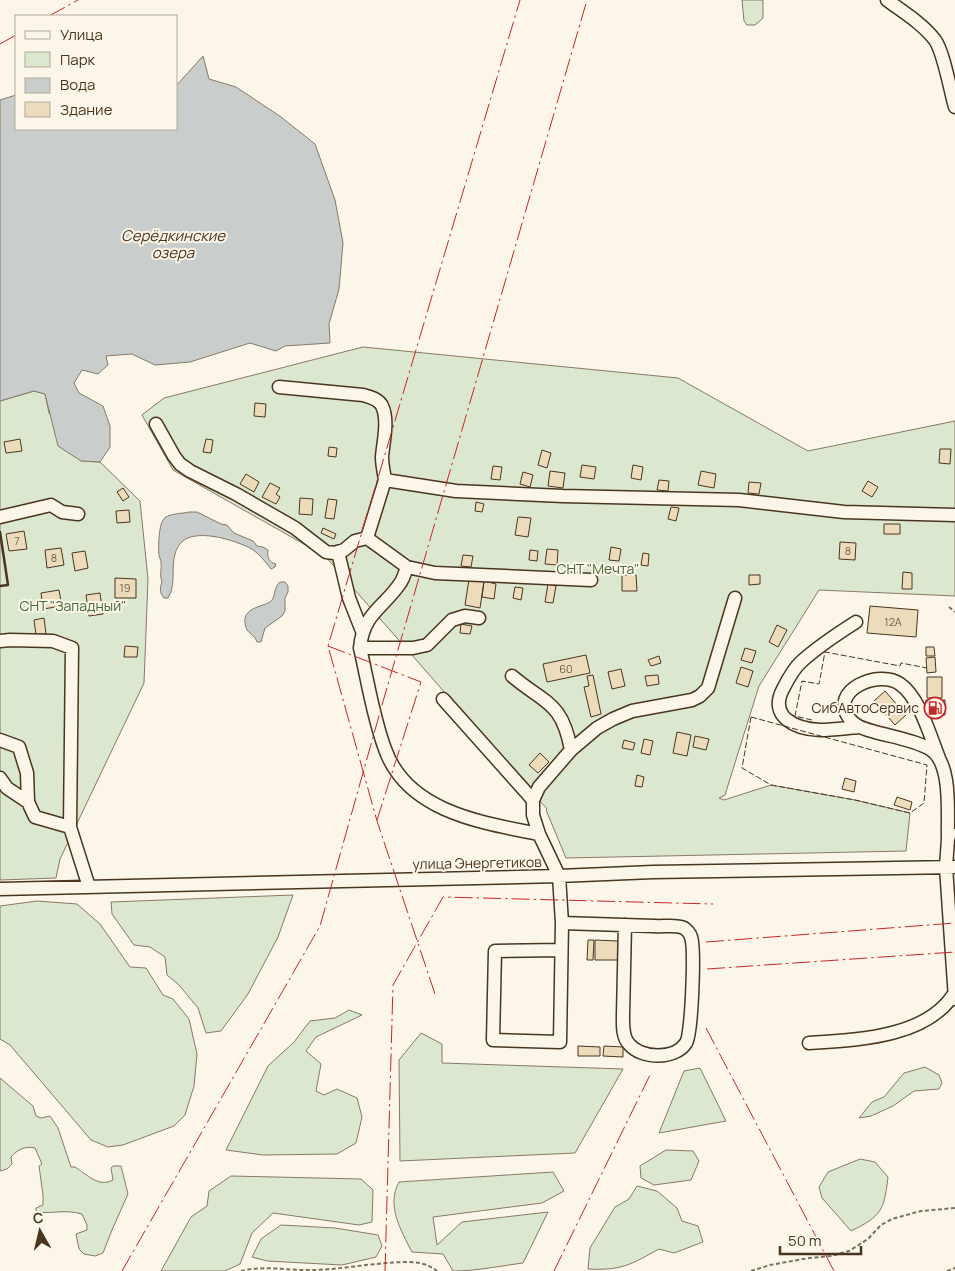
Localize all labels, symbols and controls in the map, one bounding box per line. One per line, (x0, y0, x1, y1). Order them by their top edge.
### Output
legend (15, 15, 178, 130)
text: Улица (60, 24, 103, 45)
text: Парк (60, 49, 96, 70)
text: Вода (60, 74, 95, 95)
text: Здание (60, 99, 113, 120)
water label: Серёдкинские озера (121, 225, 226, 263)
house number: 7 (14, 533, 20, 548)
house number: 8 (845, 543, 851, 558)
house number: 8 (51, 550, 57, 565)
park label: СНТ "Мечта" (556, 559, 640, 578)
house number: 19 (119, 580, 131, 595)
park label: СНТ "Западный" (19, 596, 127, 615)
house number: 12А (884, 614, 902, 629)
house number: 60 (559, 661, 573, 676)
fuel station icon: СибАвтоСервис (923, 696, 947, 720)
place label: СибАвтоСервис (811, 698, 919, 717)
street label: улица Энергетиков (412, 852, 542, 873)
north arrow (15, 1206, 65, 1256)
text: С (32, 1208, 45, 1228)
scale bar (780, 1224, 861, 1256)
text: 50 m (788, 1230, 822, 1251)

